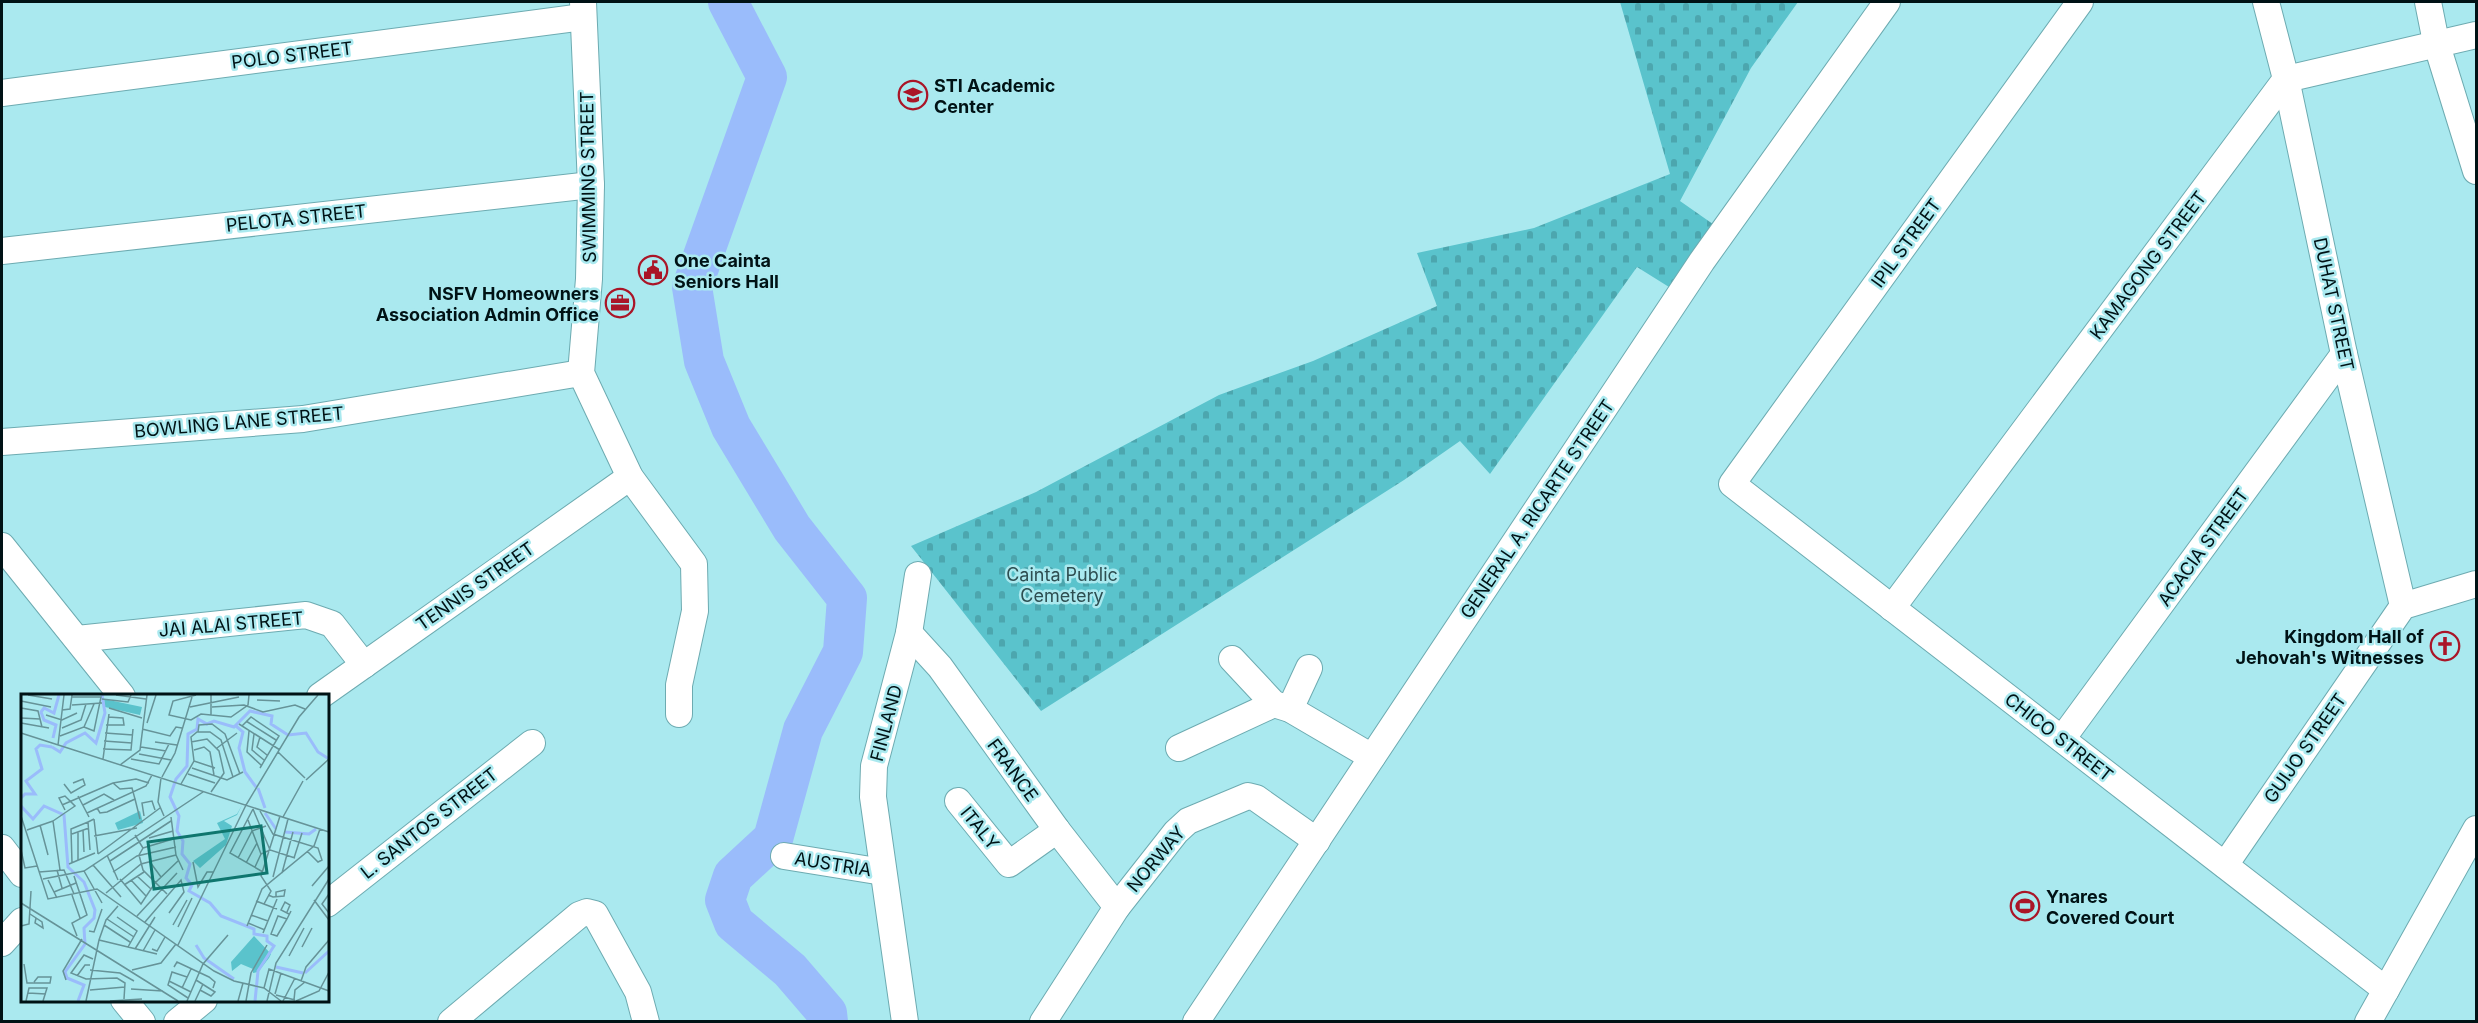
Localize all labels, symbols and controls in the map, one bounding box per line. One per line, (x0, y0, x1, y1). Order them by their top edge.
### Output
street label: POLO STREET (230, 37, 354, 73)
place label: STI Academic Center (934, 75, 1055, 117)
school or university icon: STI Academic Center (897, 79, 929, 111)
street label: SWIMMING STREET (576, 91, 600, 263)
street label: KAMAGONG STREET (2085, 187, 2211, 343)
street label: IPIL STREET (1867, 195, 1945, 291)
street label: PELOTA STREET (225, 200, 367, 236)
street label: DUHAT STREET (2310, 236, 2358, 372)
place label: One Cainta Seniors Hall (674, 250, 779, 292)
public building icon: One Cainta Seniors Hall (637, 254, 669, 286)
place label: NSFV Homeowners Association Admin Office (376, 283, 599, 325)
office icon: NSFV Homeowners Association Admin Office (604, 287, 636, 319)
street label: GENERAL A. RICARTE STREET (1456, 396, 1618, 622)
street label: BOWLING LANE STREET (133, 402, 345, 442)
street label: ACACIA STREET (2153, 484, 2253, 610)
street label: TENNIS STREET (412, 538, 538, 634)
park label: Cainta Public Cemetery (1006, 564, 1118, 606)
street label: JAI ALAI STREET (158, 607, 304, 641)
place label: Kingdom Hall of Jehovah's Witnesses (2236, 626, 2424, 668)
church icon: Kingdom Hall of Jehovah's Witnesses (2429, 630, 2461, 662)
street label: FINLAND (866, 683, 906, 763)
street label: CHICO STREET (2001, 688, 2117, 786)
street label: GUIJO STREET (2259, 689, 2351, 807)
inset map (21, 694, 328, 1002)
street label: FRANCE (983, 735, 1043, 805)
street label: L. SANTOS STREET (357, 763, 501, 883)
street label: ITALY (956, 802, 1004, 854)
street label: NORWAY (1123, 822, 1189, 896)
street label: AUSTRIA (793, 848, 873, 880)
place label: Ynares Covered Court (2046, 886, 2175, 928)
sports icon: Ynares Covered Court (2009, 890, 2041, 922)

